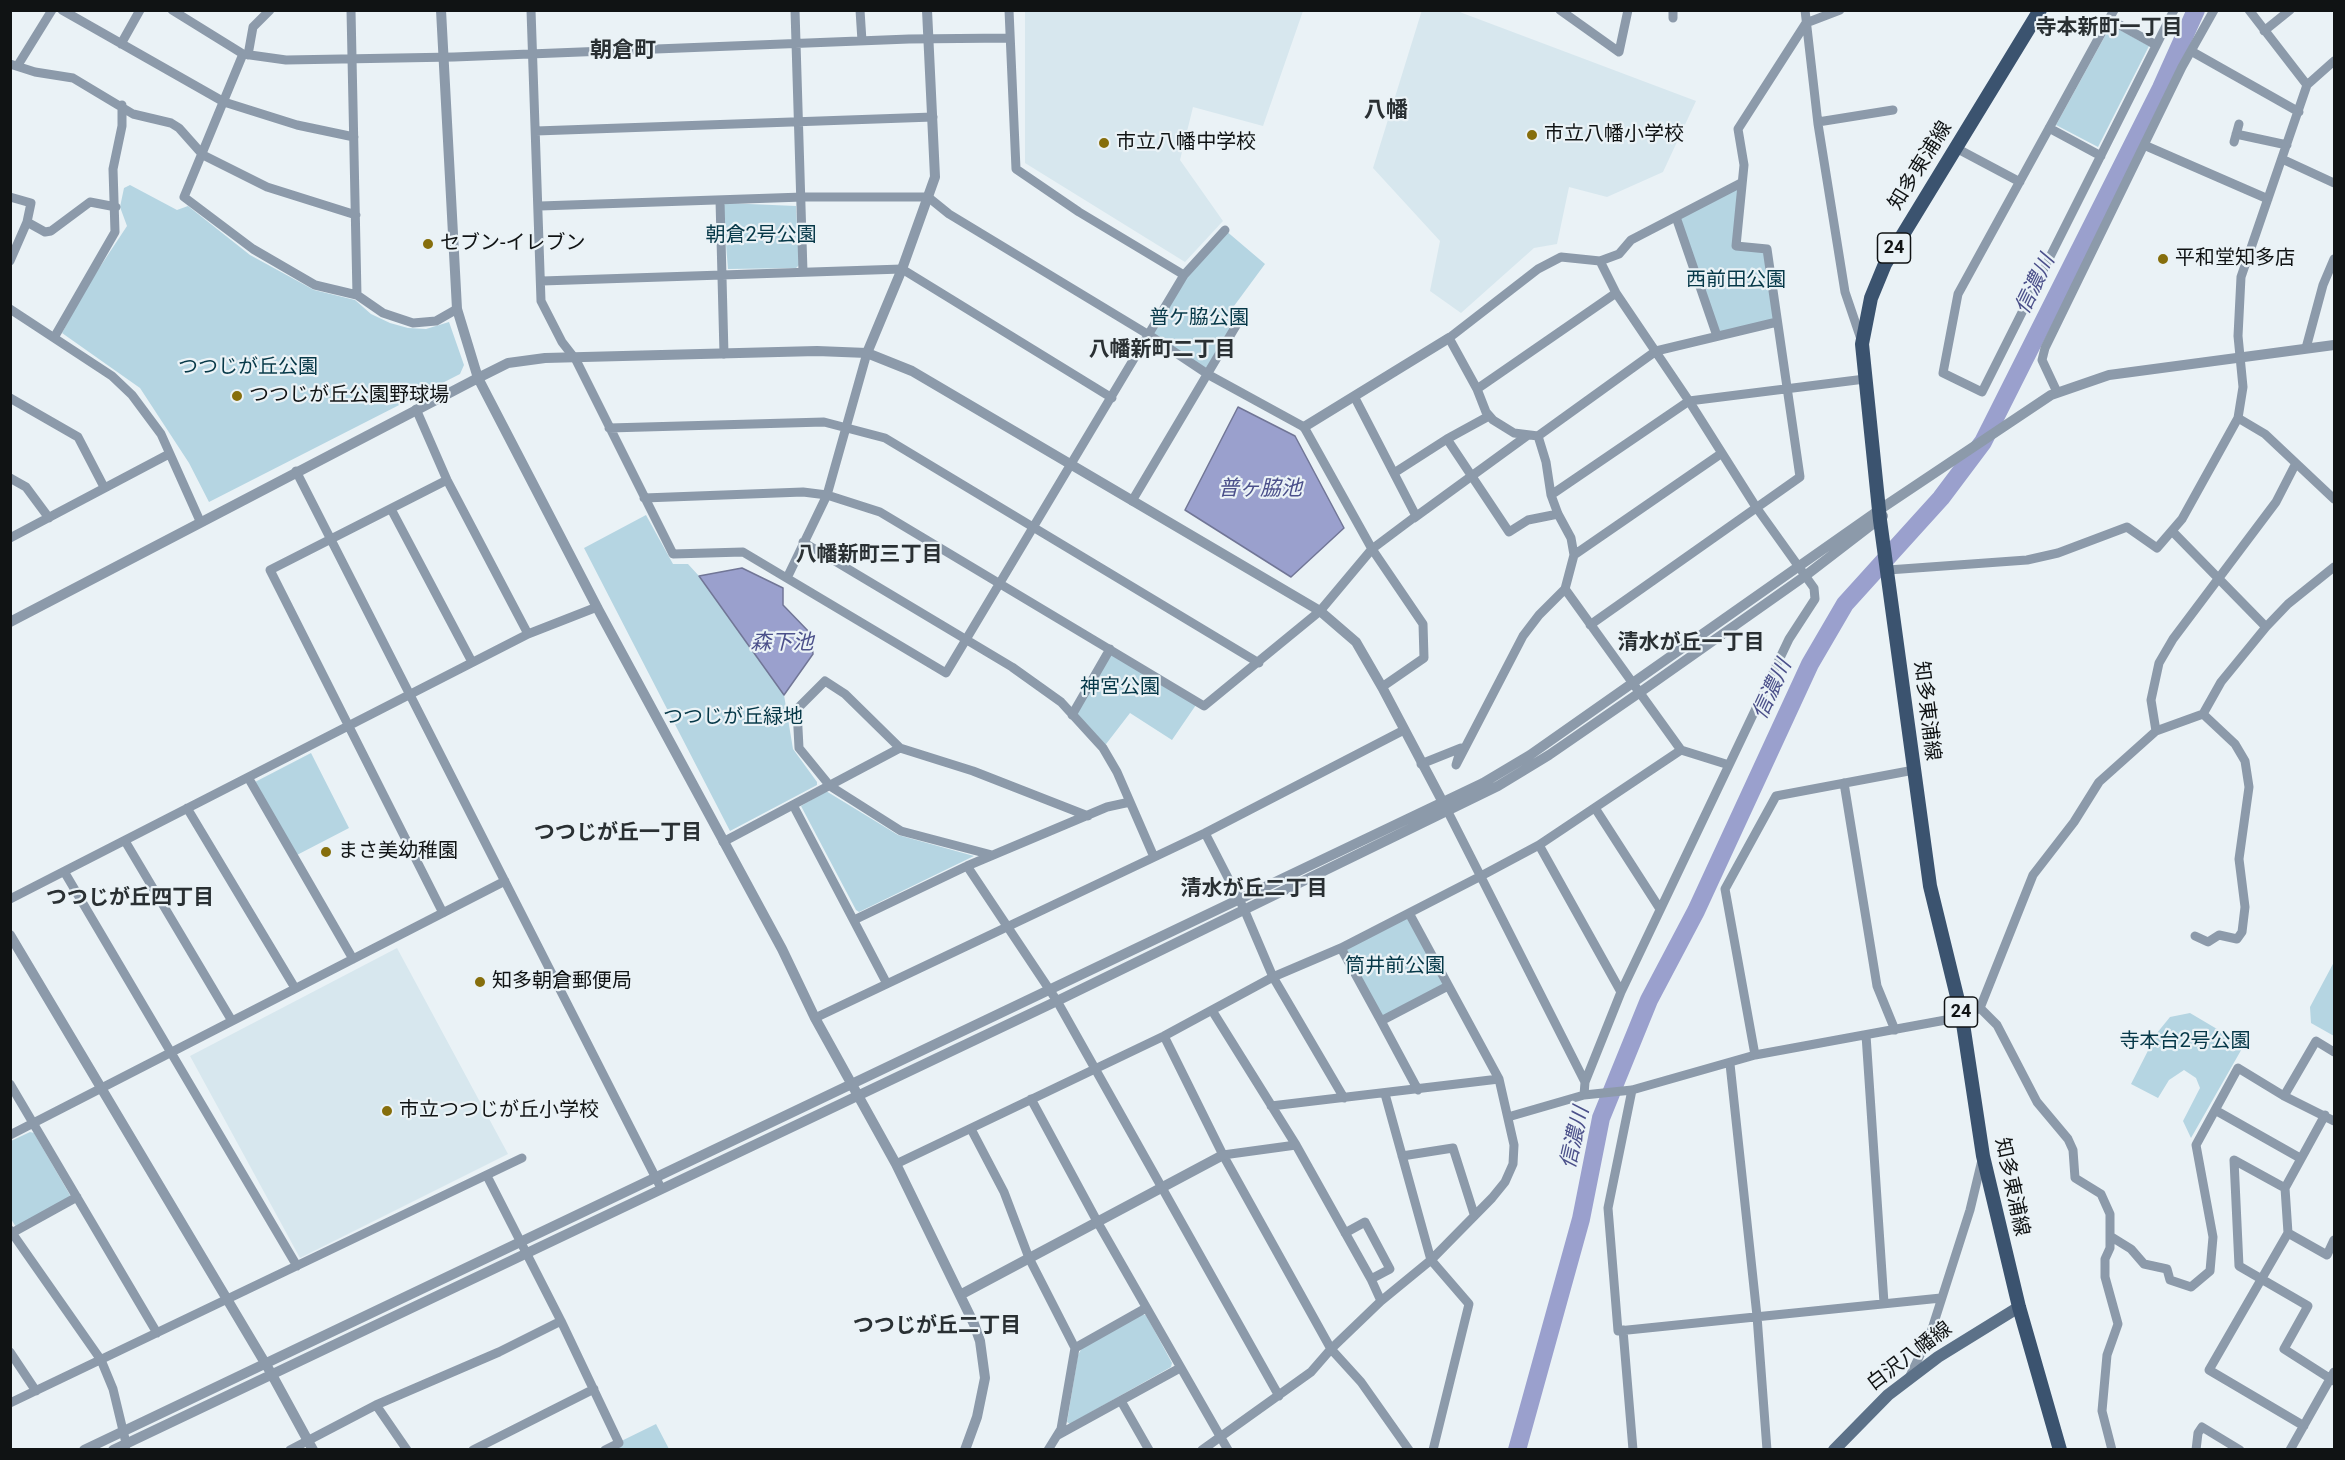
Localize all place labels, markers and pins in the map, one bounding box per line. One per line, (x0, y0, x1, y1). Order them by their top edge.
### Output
place label: 市立八幡小学校 (1544, 123, 1684, 147)
marker: 市立八幡小学校 (1525, 128, 1539, 142)
place label: 市立八幡中学校 (1116, 131, 1256, 155)
marker: 市立八幡中学校 (1097, 136, 1111, 150)
place label: セブン-イレブン (440, 232, 586, 256)
marker: セブン-イレブン (421, 237, 435, 251)
place label: 平和堂知多店 (2175, 247, 2295, 271)
marker: 平和堂知多店 (2156, 252, 2170, 266)
place label: つつじが丘公園野球場 (249, 384, 449, 408)
marker: つつじが丘公園野球場 (230, 389, 244, 403)
place label: まさ美幼稚園 (338, 840, 458, 864)
marker: まさ美幼稚園 (319, 845, 333, 859)
place label: 知多朝倉郵便局 (492, 970, 632, 994)
marker: 知多朝倉郵便局 (473, 975, 487, 989)
place label: 市立つつじが丘小学校 (399, 1099, 599, 1123)
marker: 市立つつじが丘小学校 (380, 1104, 394, 1118)

